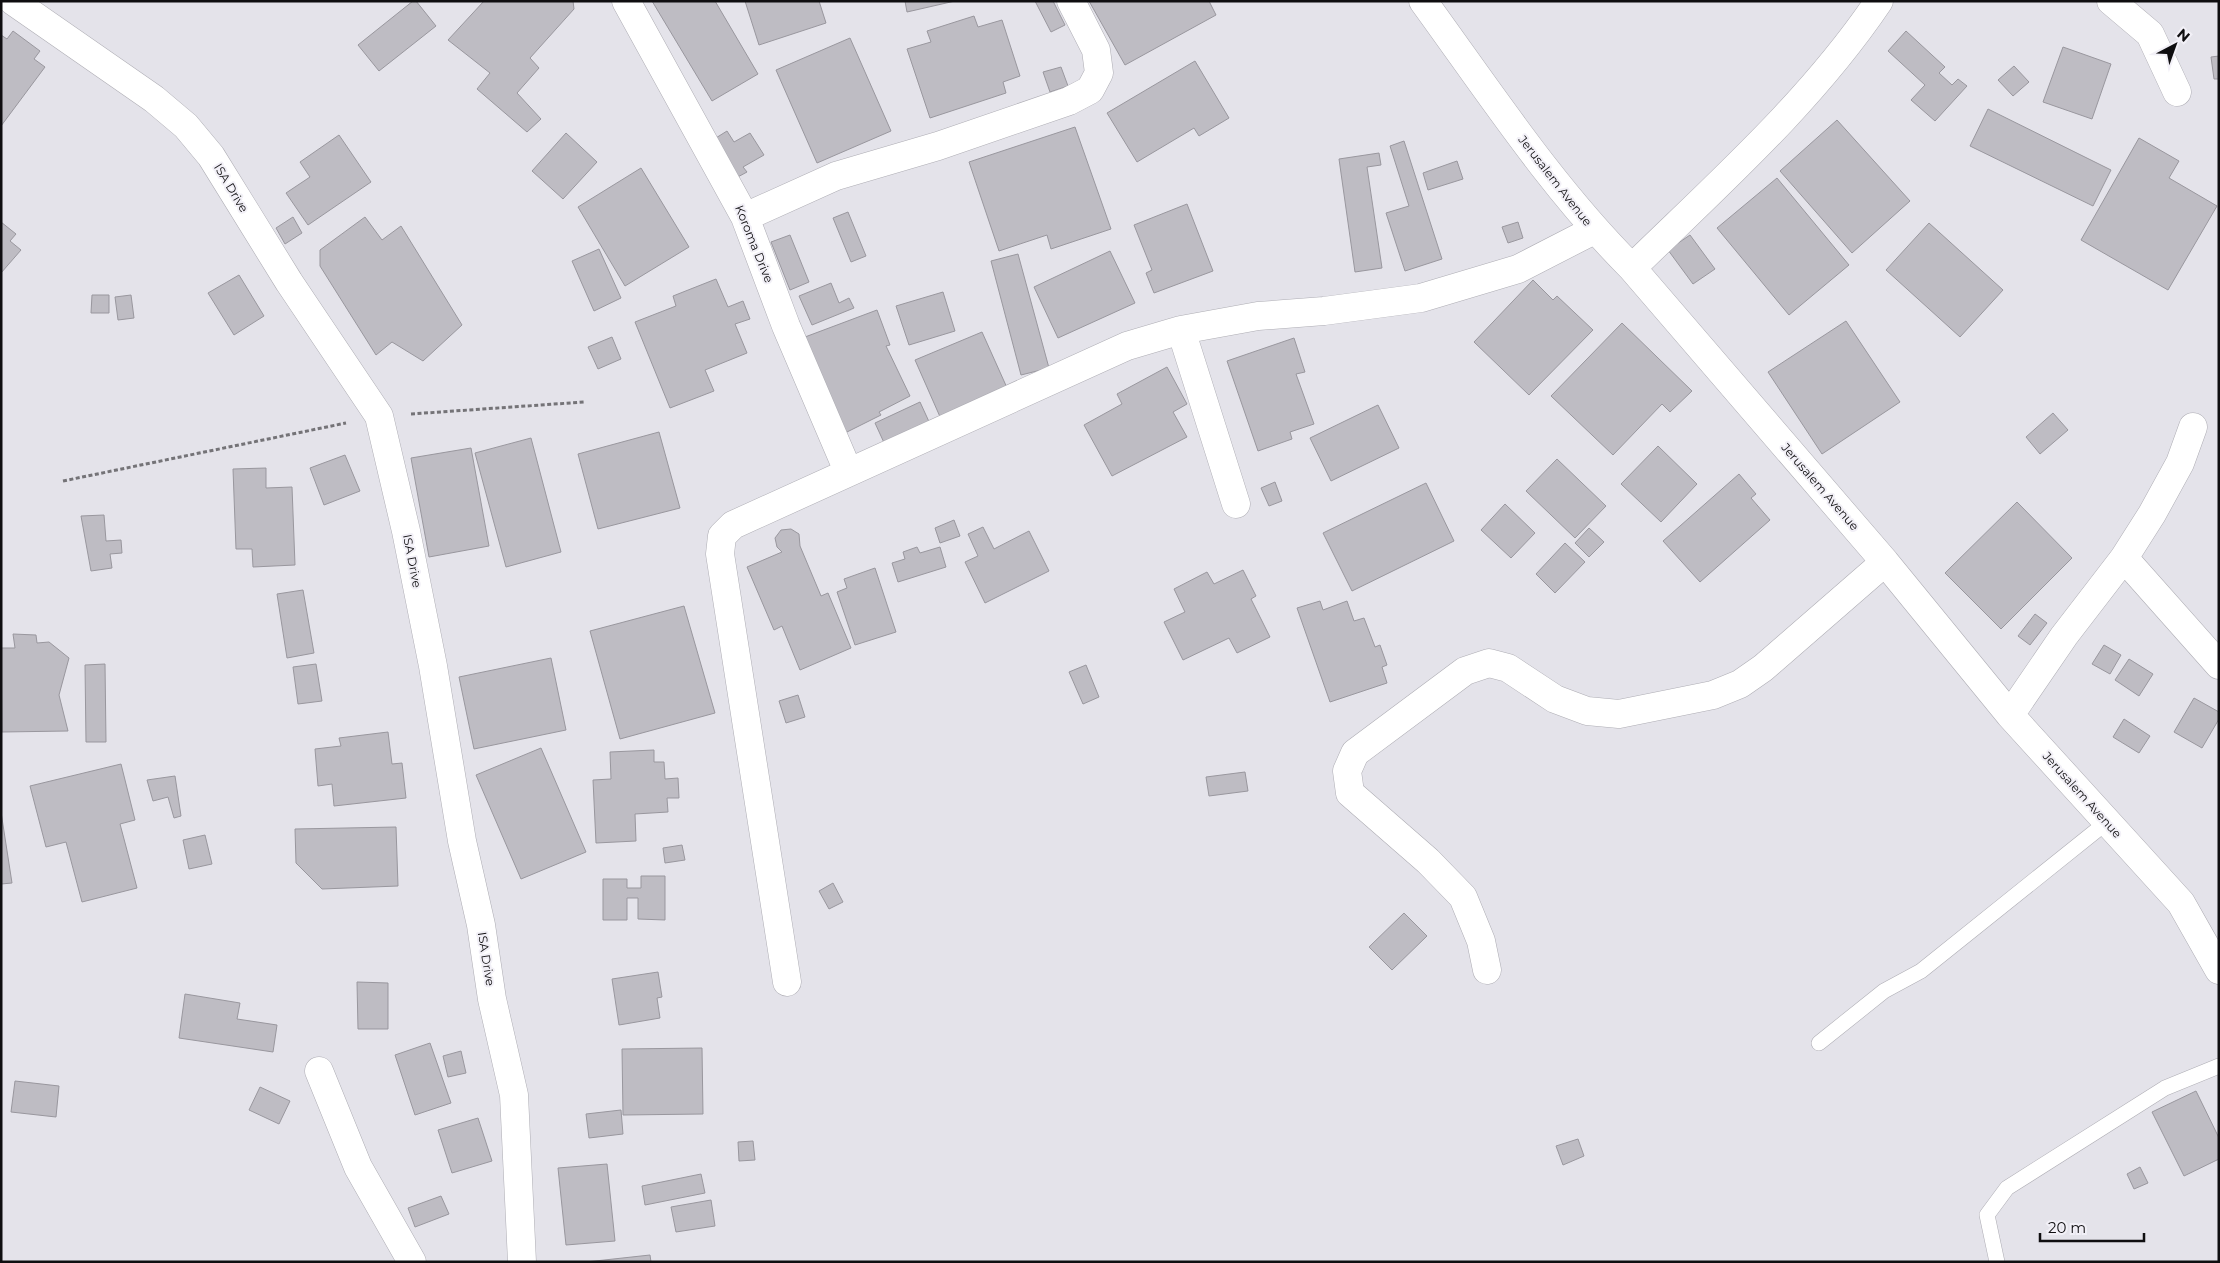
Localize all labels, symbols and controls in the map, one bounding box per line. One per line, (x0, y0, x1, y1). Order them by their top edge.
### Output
north arrow (2150, 20, 2200, 70)
text: N (2173, 25, 2194, 46)
street label: Jerusalem Avenue (1515, 132, 1595, 229)
street label: ISA Drive (211, 161, 252, 215)
street label: Koroma Drive (732, 203, 777, 285)
street label: Jerusalem Avenue (1778, 439, 1862, 533)
street label: ISA Drive (400, 533, 425, 589)
street label: Jerusalem Avenue (2039, 748, 2125, 841)
street label: ISA Drive (475, 931, 498, 987)
scale bar (2040, 1210, 2144, 1242)
text: 20 m (2048, 1218, 2086, 1237)

